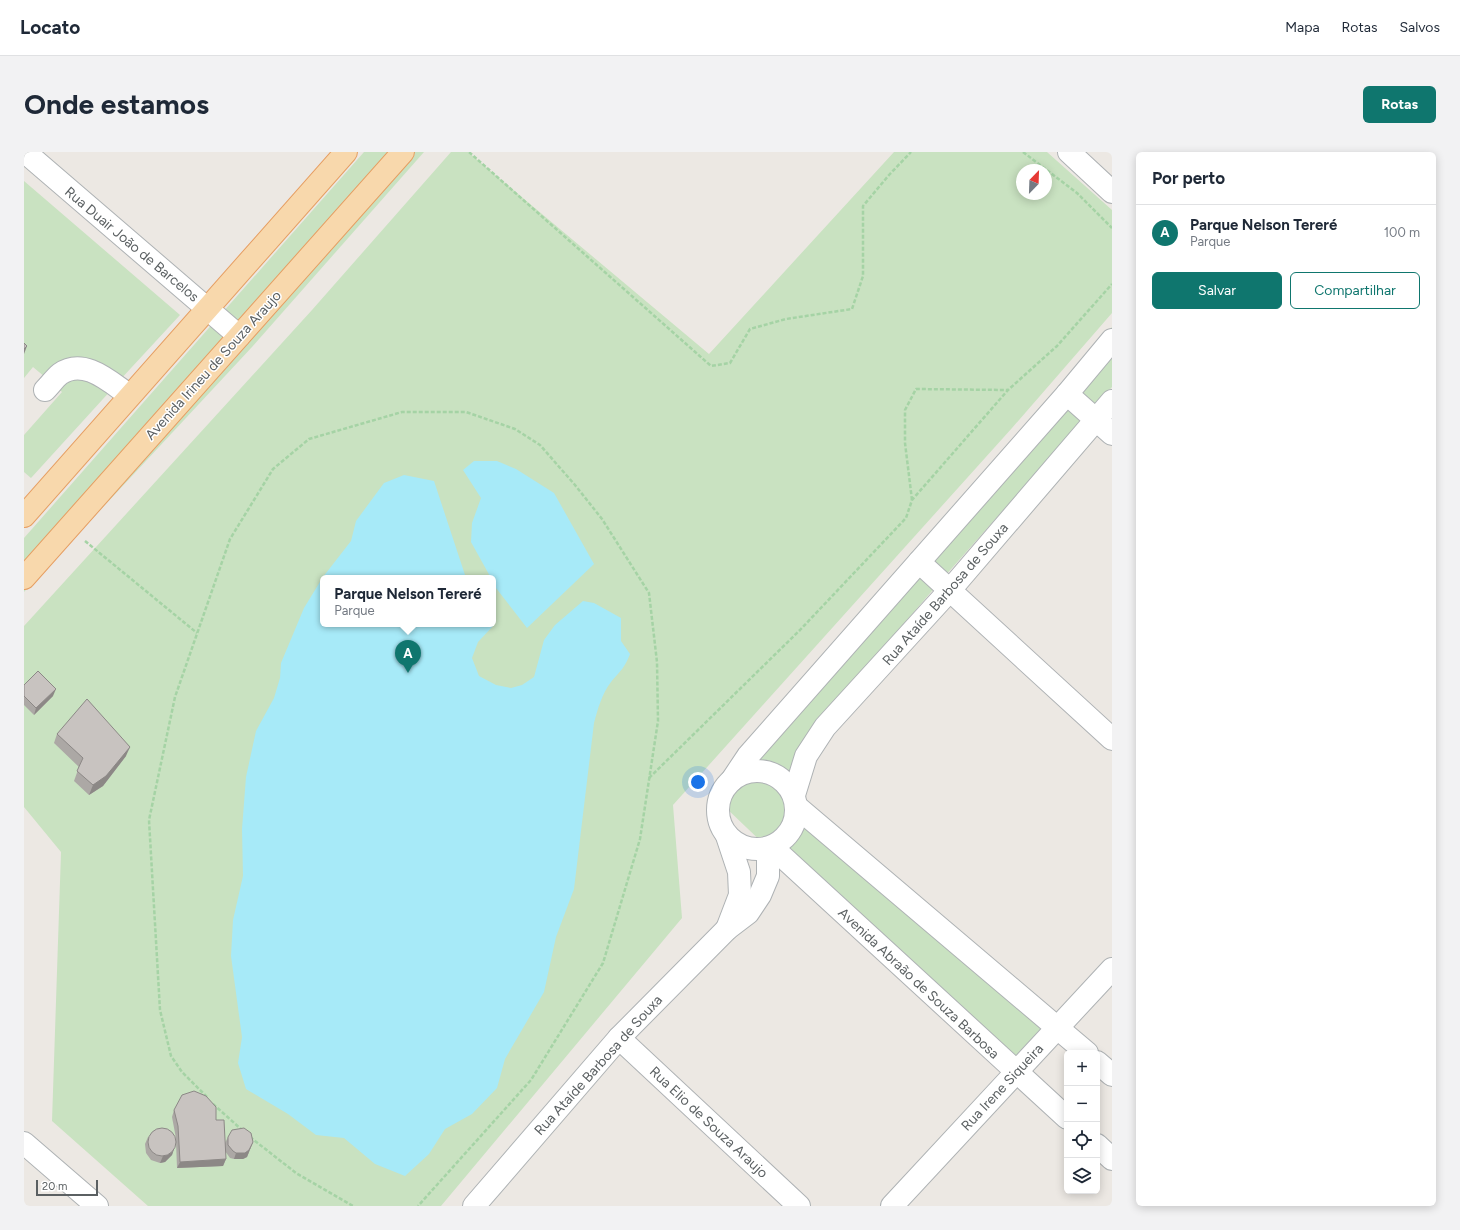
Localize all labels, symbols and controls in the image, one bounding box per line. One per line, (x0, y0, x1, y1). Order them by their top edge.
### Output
text: Locato (20, 16, 80, 39)
text: Mapa (1285, 19, 1320, 36)
text: Rotas (1342, 19, 1377, 36)
text: Salvos (1399, 19, 1440, 36)
button: Rotas (1363, 86, 1436, 123)
text: Onde estamos (24, 87, 209, 121)
north arrow (1016, 164, 1052, 200)
text: Por perto (1152, 168, 1225, 188)
street label: Rua Duair João de Barcelos (61, 183, 202, 306)
text: Parque Nelson Tereré (1190, 216, 1337, 234)
text: A (1160, 225, 1170, 240)
text: 100 m (1384, 225, 1420, 240)
text: Parque (1190, 234, 1230, 249)
button: Salvar (1152, 272, 1282, 309)
button: Compartilhar (1290, 272, 1420, 309)
street label: Avenida Irineu de Souza Araujo (142, 287, 285, 443)
street label: Rua Ataíde Barbosa de Souxa (879, 520, 1012, 669)
popup (320, 575, 496, 627)
text: Parque Nelson Tereré (334, 585, 482, 603)
text: Parque (334, 603, 375, 618)
pin: A (395, 640, 421, 673)
your location (688, 772, 708, 792)
street label: Avenida Abraão de Souza Barbosa (835, 904, 1003, 1063)
street label: Rua Ataíde Barbosa de Souxa (531, 992, 666, 1139)
street label: Rua Irene Siqueira (958, 1040, 1047, 1134)
map controls (1064, 1050, 1100, 1194)
button: + (1064, 1050, 1100, 1086)
street label: Rua Elio de Souza Araujo (646, 1063, 771, 1182)
button: − (1064, 1086, 1100, 1122)
button: locate (1064, 1122, 1100, 1158)
button: layers (1064, 1158, 1100, 1194)
scale bar (36, 1178, 98, 1197)
text: 20 m (42, 1180, 67, 1193)

